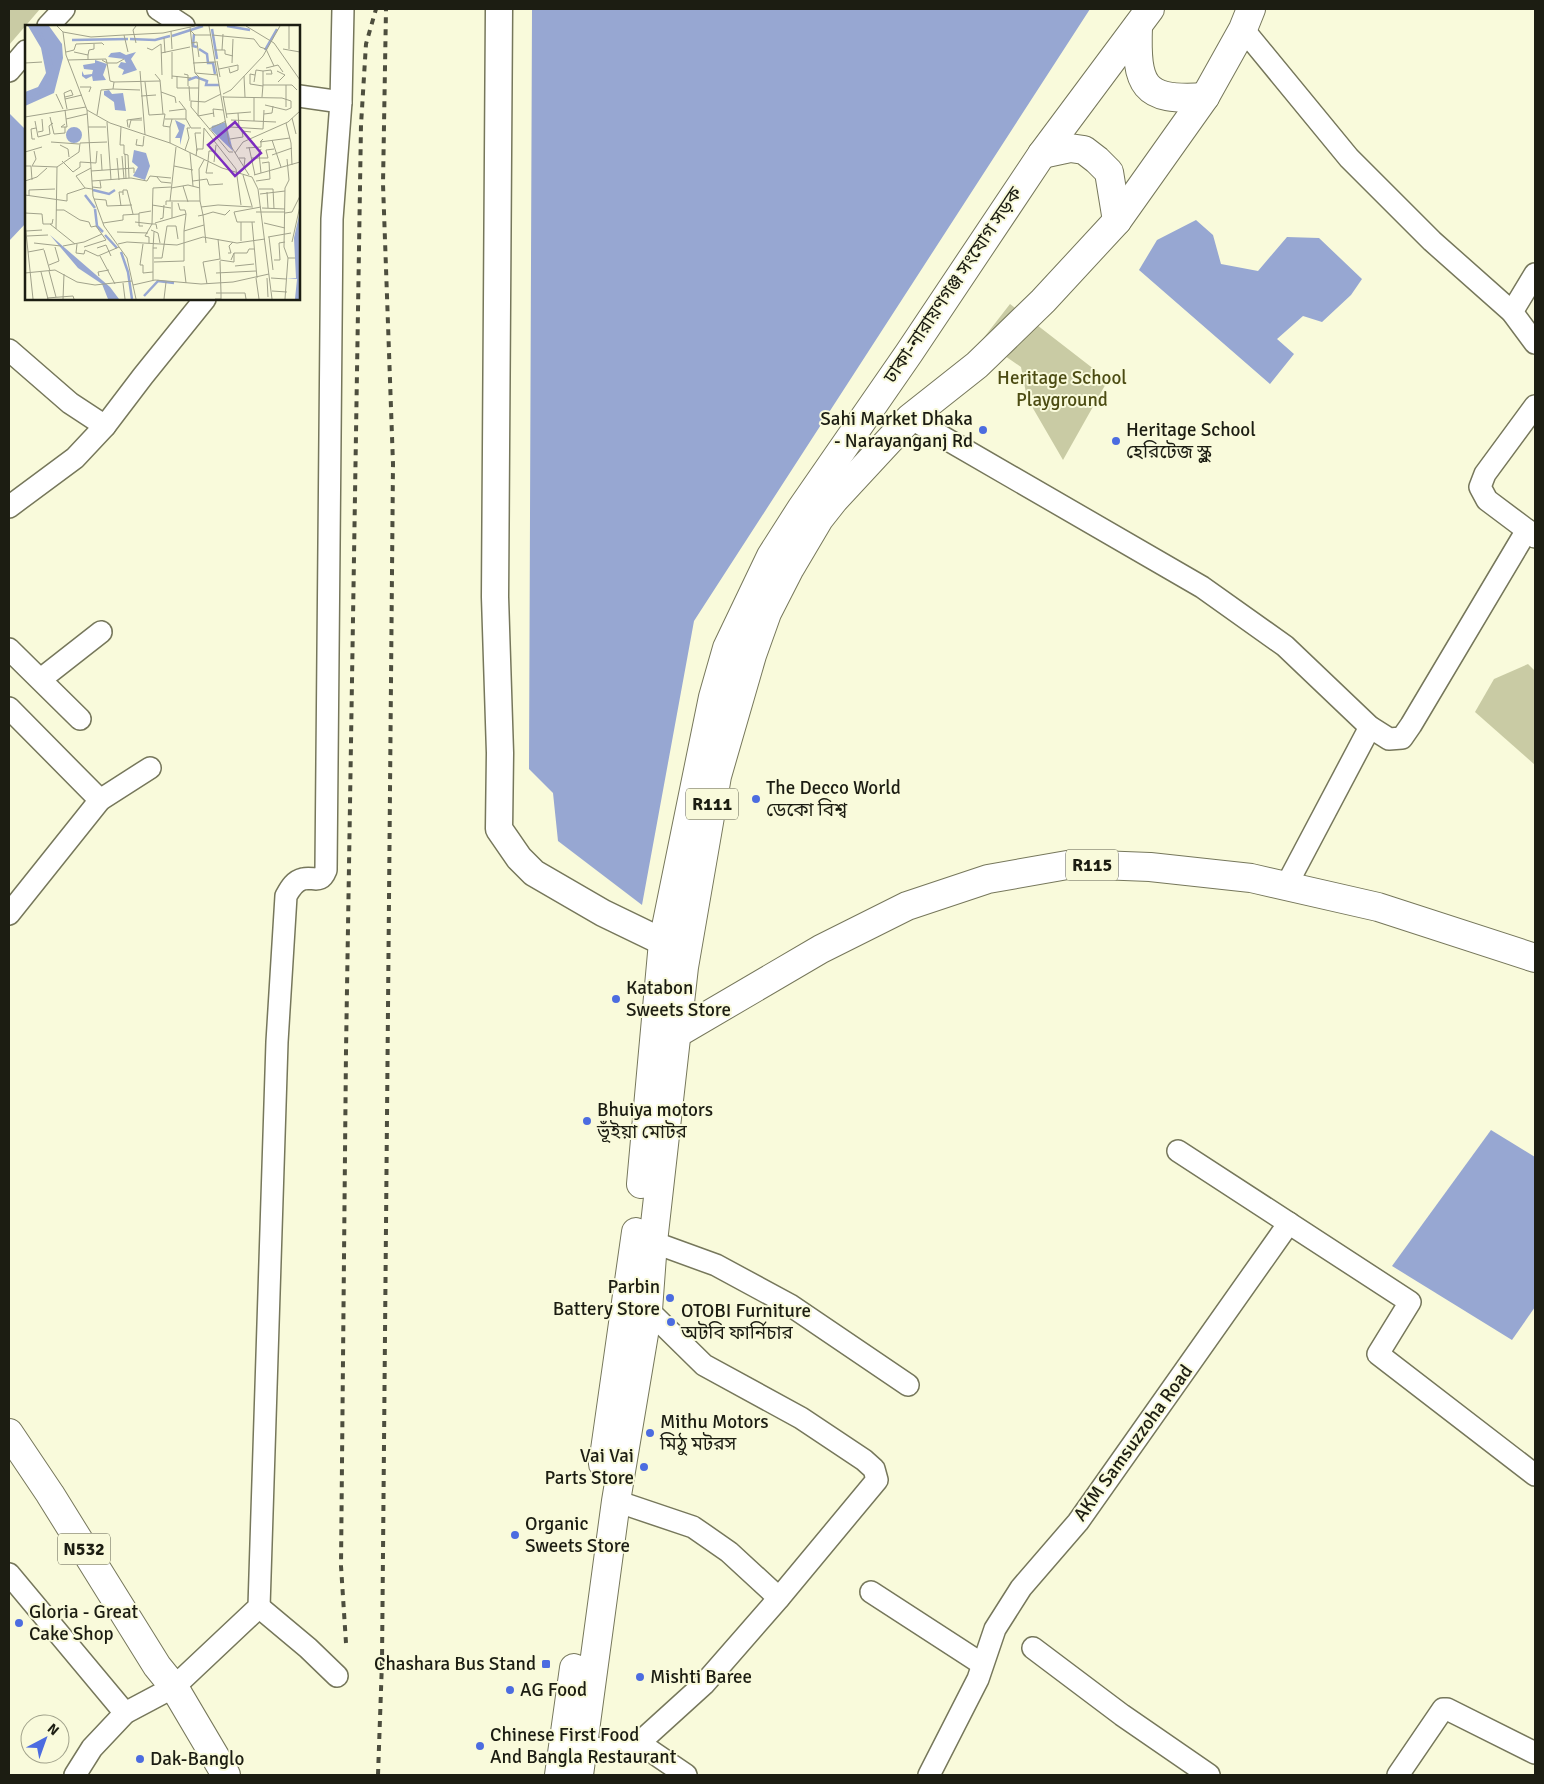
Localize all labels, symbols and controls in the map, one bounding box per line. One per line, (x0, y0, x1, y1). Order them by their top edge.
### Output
inset map (25, 25, 300, 300)
street label: ঢাকা-নারায়ণগঞ্জ সংযোগ সড়ক (878, 182, 1028, 388)
park label: Heritage School Playground (997, 366, 1127, 412)
place label: Sahi Market Dhaka - Narayanganj Rd (820, 407, 973, 453)
place label: Heritage School হেরিটেজ স্কুল (1126, 418, 1256, 464)
marker: Sahi Market Dhaka - Narayanganj Rd (977, 424, 989, 436)
marker: Heritage School হেরিটেজ স্কুল (1110, 435, 1122, 447)
place label: The Decco World ডেকো বিশ্ব (766, 776, 901, 822)
road number: R111 (686, 789, 738, 820)
marker: The Decco World ডেকো বিশ্ব (750, 793, 762, 805)
road number: R115 (1066, 850, 1118, 880)
place label: Katabon Sweets Store (626, 976, 731, 1022)
marker: Katabon Sweets Store (610, 993, 622, 1005)
place label: Bhuiya motors ভূঁইয়া মোটর (596, 1098, 713, 1144)
marker: Bhuiya motors ভূঁইয়া মোটর (581, 1115, 593, 1127)
place label: Parbin Battery Store (553, 1275, 660, 1321)
marker: Parbin Battery Store (664, 1292, 676, 1304)
place label: OTOBI Furniture অটবি ফার্নিচার (680, 1299, 811, 1345)
marker: OTOBI Furniture অটবি ফার্নিচার (665, 1316, 677, 1328)
street label: AKM Samsuzzoha Road (1068, 1360, 1198, 1526)
place label: Mithu Motors মিঠু মটরস (659, 1410, 769, 1456)
marker: Mithu Motors মিঠু মটরস (644, 1427, 656, 1439)
place label: Vai Vai Parts Store (544, 1444, 634, 1490)
marker: Vai Vai Parts Store (638, 1461, 650, 1473)
place label: Organic Sweets Store (525, 1512, 630, 1558)
marker: Organic Sweets Store (509, 1529, 521, 1541)
road number: N532 (58, 1534, 110, 1565)
place label: Gloria - Great Cake Shop (29, 1600, 138, 1646)
marker: Gloria - Great Cake Shop (13, 1617, 25, 1629)
place label: Chashara Bus Stand (374, 1652, 536, 1676)
marker: Chashara Bus Stand (540, 1658, 552, 1670)
place label: Mishti Baree (650, 1665, 752, 1689)
marker: Mishti Baree (634, 1671, 646, 1683)
place label: AG Food (520, 1678, 587, 1702)
marker: AG Food (504, 1684, 516, 1696)
north arrow (20, 1714, 70, 1764)
text: N (44, 1720, 62, 1739)
place label: Chinese First Food And Bangla Restaurant (490, 1723, 677, 1769)
marker: Chinese First Food And Bangla Restaurant (474, 1740, 486, 1752)
place label: Dak-Banglo (150, 1747, 244, 1771)
marker: Dak-Banglo (134, 1753, 146, 1765)

